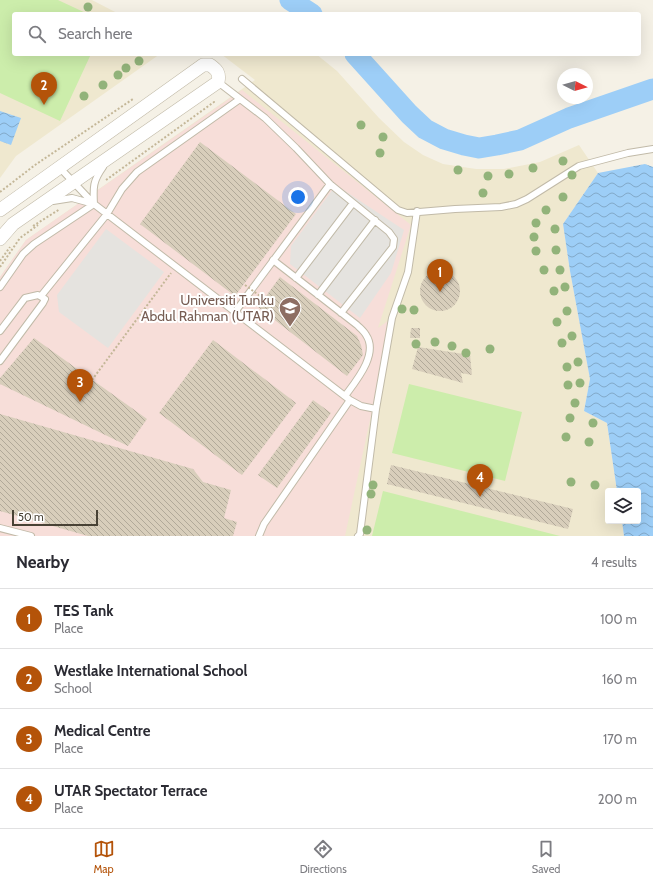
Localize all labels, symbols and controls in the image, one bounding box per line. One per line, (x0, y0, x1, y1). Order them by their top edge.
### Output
search box (12, 12, 641, 56)
icon: search (26, 23, 48, 45)
text: Search here (58, 25, 133, 43)
north arrow (557, 68, 593, 104)
pin: 2 (31, 72, 57, 105)
your location (288, 187, 308, 207)
pin: 1 (427, 259, 453, 292)
place label: Universiti Tunku Abdul Rahman (UTAR) (141, 291, 274, 325)
school or university icon: Universiti Tunku Abdul Rahman (UTAR) (277, 295, 303, 328)
pin: 3 (67, 369, 93, 402)
pin: 4 (467, 464, 493, 497)
map controls (605, 488, 641, 524)
button: layers (605, 488, 641, 524)
scale bar (12, 508, 98, 527)
text: 50 m (18, 510, 44, 524)
text: Nearby (16, 552, 69, 572)
text: 4 results (591, 554, 637, 570)
text: TES Tank (54, 602, 113, 620)
text: 1 (27, 611, 31, 627)
text: 100 m (600, 611, 637, 627)
text: Place (54, 620, 83, 636)
text: Westlake International School (54, 662, 248, 680)
text: 2 (26, 671, 32, 687)
text: 160 m (602, 671, 637, 687)
text: School (54, 680, 92, 696)
text: Medical Centre (54, 722, 150, 740)
text: 3 (25, 731, 33, 747)
text: 170 m (603, 731, 637, 747)
text: Place (54, 740, 83, 756)
text: UTAR Spectator Terrace (54, 782, 207, 800)
text: 4 (25, 791, 33, 807)
text: 200 m (598, 791, 637, 807)
text: Place (54, 800, 83, 816)
tab: Map (93, 838, 115, 876)
tab: Directions (300, 838, 347, 876)
tab: Saved (532, 838, 560, 876)

